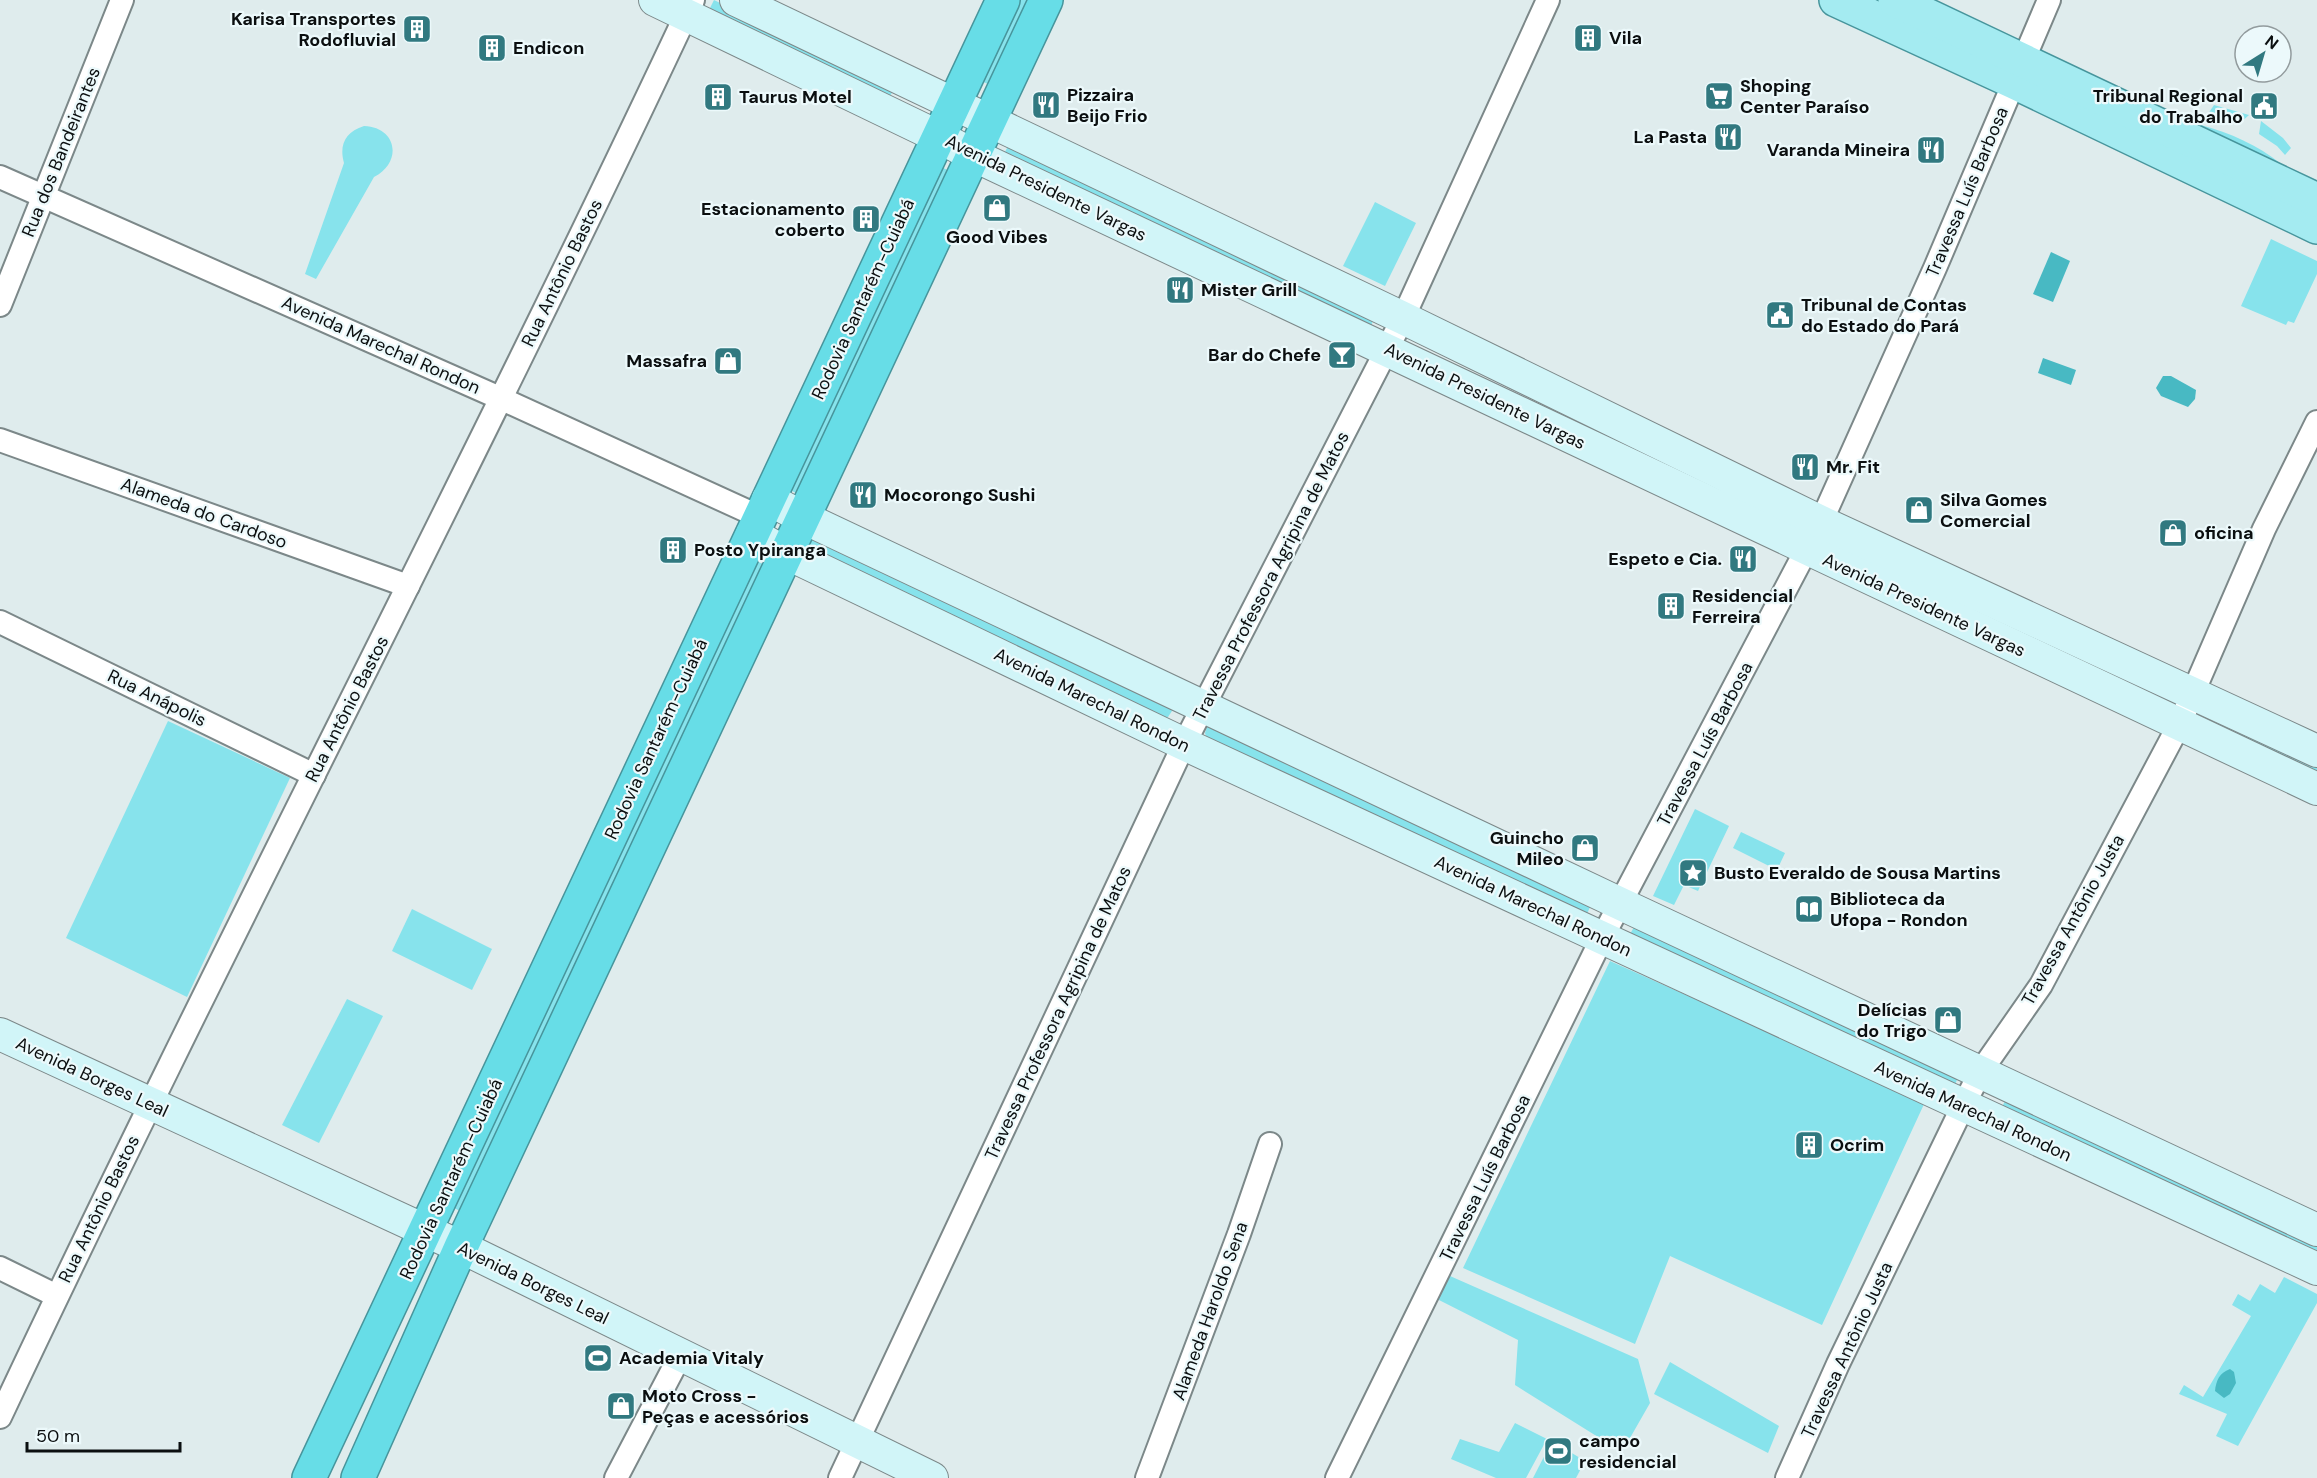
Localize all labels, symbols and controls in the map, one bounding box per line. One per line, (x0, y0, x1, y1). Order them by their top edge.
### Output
place label: Karisa Transportes Rodofluvial (231, 7, 396, 52)
building icon: Karisa Transportes Rodofluvial (401, 13, 433, 45)
building icon: Vila (1572, 22, 1604, 54)
north arrow (2233, 24, 2293, 84)
place label: Vila (1609, 26, 1642, 50)
text: N (2261, 31, 2283, 54)
building icon: Endicon (476, 32, 508, 64)
place label: Endicon (513, 36, 584, 60)
street label: Rua dos Bandeirantes (16, 64, 106, 240)
place label: Shoping Center Paraíso (1740, 74, 1870, 119)
supermarket icon: Shoping Center Paraíso (1703, 80, 1735, 112)
building icon: Taurus Motel (702, 81, 734, 113)
place label: Pizzaira Beijo Frio (1067, 83, 1148, 128)
place label: Tribunal Regional do Trabalho (2093, 84, 2243, 129)
place label: Taurus Motel (739, 85, 852, 109)
restaurant icon: Pizzaira Beijo Frio (1030, 89, 1062, 121)
public building icon: Tribunal Regional do Trabalho (2248, 90, 2280, 122)
street label: Travessa Luís Barbosa (1920, 103, 2014, 281)
restaurant icon: La Pasta (1712, 121, 1744, 153)
place label: La Pasta (1634, 125, 1707, 149)
street label: Avenida Presidente Vargas (941, 129, 1151, 247)
restaurant icon: Varanda Mineira (1915, 134, 1947, 166)
place label: Varanda Mineira (1767, 138, 1910, 162)
shop icon: Good Vibes (981, 192, 1013, 224)
street label: Rua Antônio Bastos (516, 195, 608, 351)
street label: Rodovia Santarém-Cuiabá (806, 195, 920, 403)
place label: Estacionamento coberto (701, 197, 845, 242)
building icon: Estacionamento coberto (850, 203, 882, 235)
place label: Good Vibes (946, 225, 1048, 249)
restaurant icon: Mister Grill (1164, 274, 1196, 306)
place label: Mister Grill (1201, 278, 1297, 302)
street label: Avenida Marechal Rondon (278, 290, 484, 400)
place label: Tribunal de Contas do Estado do Pará (1801, 293, 1967, 338)
public building icon: Tribunal de Contas do Estado do Pará (1764, 299, 1796, 331)
street label: Avenida Presidente Vargas (1380, 337, 1590, 455)
bar icon: Bar do Chefe (1326, 339, 1358, 371)
place label: Bar do Chefe (1208, 343, 1321, 367)
shop icon: Massafra (712, 345, 744, 377)
place label: Massafra (626, 349, 707, 373)
street label: Travessa Professora Agripina de Matos (1187, 427, 1355, 725)
restaurant icon: Mr. Fit (1789, 451, 1821, 483)
place label: Mr. Fit (1826, 455, 1880, 479)
street label: Alameda do Cardoso (118, 472, 290, 554)
restaurant icon: Mocorongo Sushi (847, 479, 879, 511)
place label: Mocorongo Sushi (884, 483, 1035, 507)
place label: Silva Gomes Comercial (1940, 488, 2047, 533)
shop icon: Silva Gomes Comercial (1903, 494, 1935, 526)
shop icon: oficina (2157, 517, 2189, 549)
place label: oficina (2194, 521, 2253, 545)
building icon: Posto Ypiranga (657, 534, 689, 566)
place label: Posto Ypiranga (694, 538, 826, 562)
restaurant icon: Espeto e Cia. (1727, 543, 1759, 575)
place label: Espeto e Cia. (1608, 547, 1722, 571)
street label: Avenida Presidente Vargas (1819, 547, 2029, 663)
place label: Residencial Ferreira (1692, 584, 1793, 629)
building icon: Residencial Ferreira (1655, 590, 1687, 622)
street label: Rua Antônio Bastos (300, 632, 394, 786)
street label: Rodovia Santarém-Cuiabá (599, 635, 713, 843)
street label: Avenida Marechal Rondon (990, 642, 1194, 758)
street label: Travessa Luís Barbosa (1651, 658, 1759, 830)
street label: Rua Anápolis (104, 664, 210, 732)
place label: Guincho Mileo (1490, 826, 1564, 871)
street label: Travessa Antônio Justa (2016, 830, 2130, 1010)
shop icon: Guincho Mileo (1569, 832, 1601, 864)
street label: Avenida Marechal Rondon (1431, 850, 1635, 962)
place icon: Busto Everaldo de Sousa Martins (1677, 857, 1709, 889)
place label: Busto Everaldo de Sousa Martins (1714, 861, 2001, 885)
street label: Travessa Professora Agripina de Matos (979, 862, 1137, 1164)
place label: Biblioteca da Ufopa - Rondon (1830, 887, 1968, 932)
library icon: Biblioteca da Ufopa - Rondon (1793, 893, 1825, 925)
place label: Delícias do Trigo (1856, 998, 1927, 1043)
shop icon: Delícias do Trigo (1932, 1004, 1964, 1036)
street label: Avenida Borges Leal (12, 1031, 172, 1123)
street label: Avenida Marechal Rondon (1871, 1055, 2075, 1167)
street label: Rodovia Santarém-Cuiabá (394, 1075, 508, 1283)
street label: Travessa Luís Barbosa (1434, 1091, 1536, 1265)
building icon: Ocrim (1793, 1129, 1825, 1161)
street label: Rua Antônio Bastos (53, 1131, 145, 1287)
place label: Ocrim (1830, 1133, 1884, 1157)
street label: Alameda Haroldo Sena (1166, 1218, 1254, 1404)
street label: Avenida Borges Leal (453, 1236, 613, 1330)
street label: Travessa Antônio Justa (1796, 1258, 1898, 1442)
sports icon: Academia Vitaly (582, 1342, 614, 1374)
place label: Academia Vitaly (619, 1346, 764, 1370)
place label: Moto Cross - Peças e acessórios (642, 1384, 809, 1429)
shop icon: Moto Cross - Peças e acessórios (605, 1390, 637, 1422)
scale bar (27, 1415, 180, 1453)
text: 50 m (36, 1424, 80, 1448)
place label: campo residencial (1579, 1429, 1677, 1474)
sports icon: campo residencial (1542, 1435, 1574, 1467)

